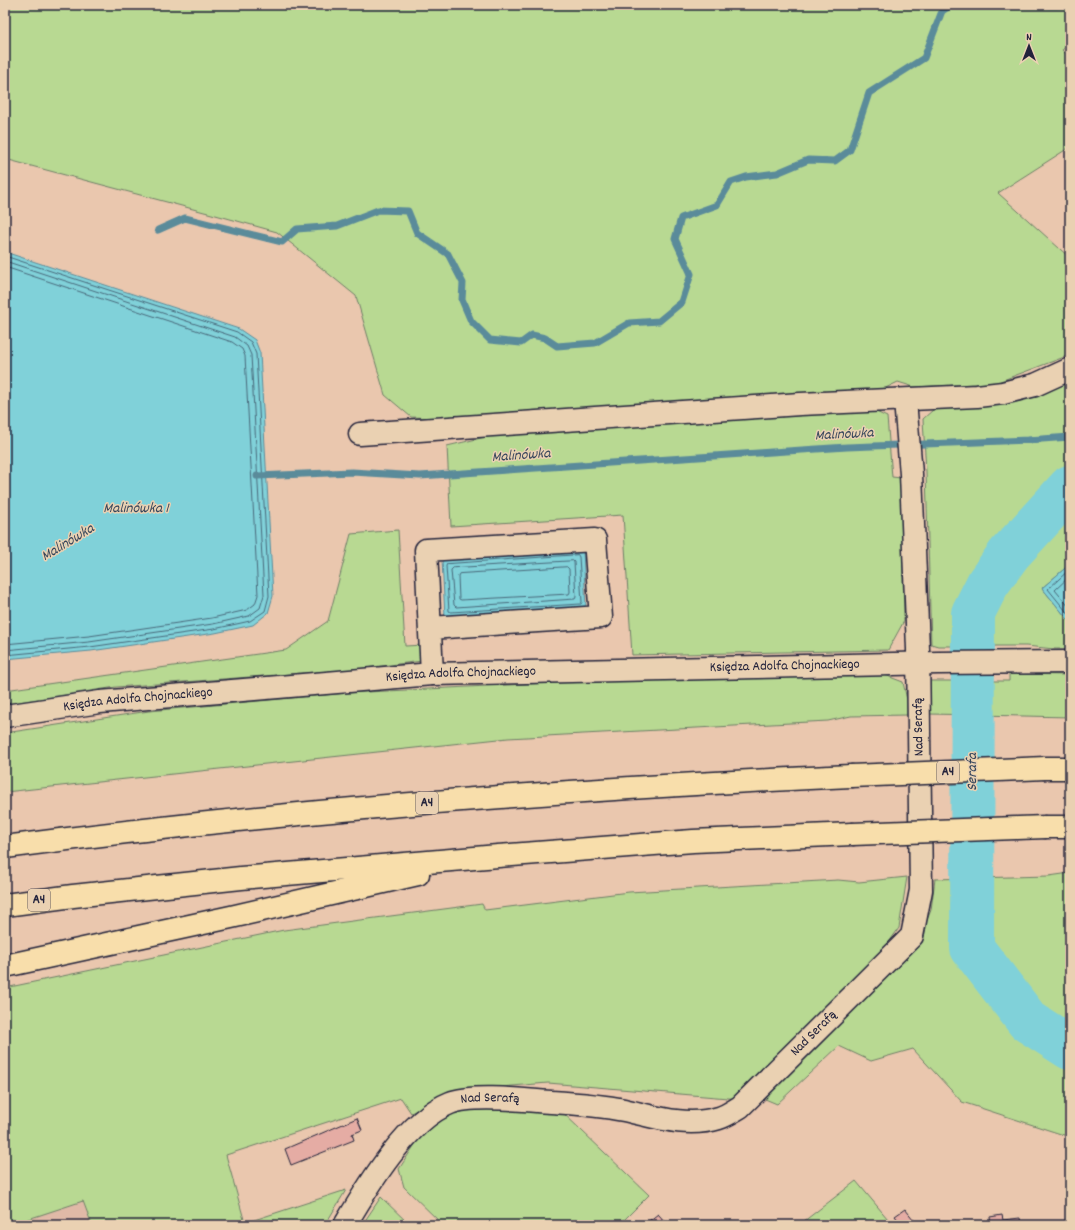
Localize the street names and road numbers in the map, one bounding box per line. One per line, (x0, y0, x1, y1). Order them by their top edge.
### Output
street label: Księdza Adolfa Chojnackiego (709, 655, 860, 678)
street label: Księdza Adolfa Chojnackiego (385, 662, 536, 688)
street label: Księdza Adolfa Chojnackiego (62, 683, 213, 717)
street label: Nad Serafą (908, 698, 930, 756)
road number: A4 (937, 761, 959, 783)
road number: A4 (416, 792, 438, 814)
road number: A4 (28, 889, 50, 911)
street label: Nad Serafą (786, 1006, 842, 1061)
street label: Nad Serafą (459, 1088, 520, 1110)

